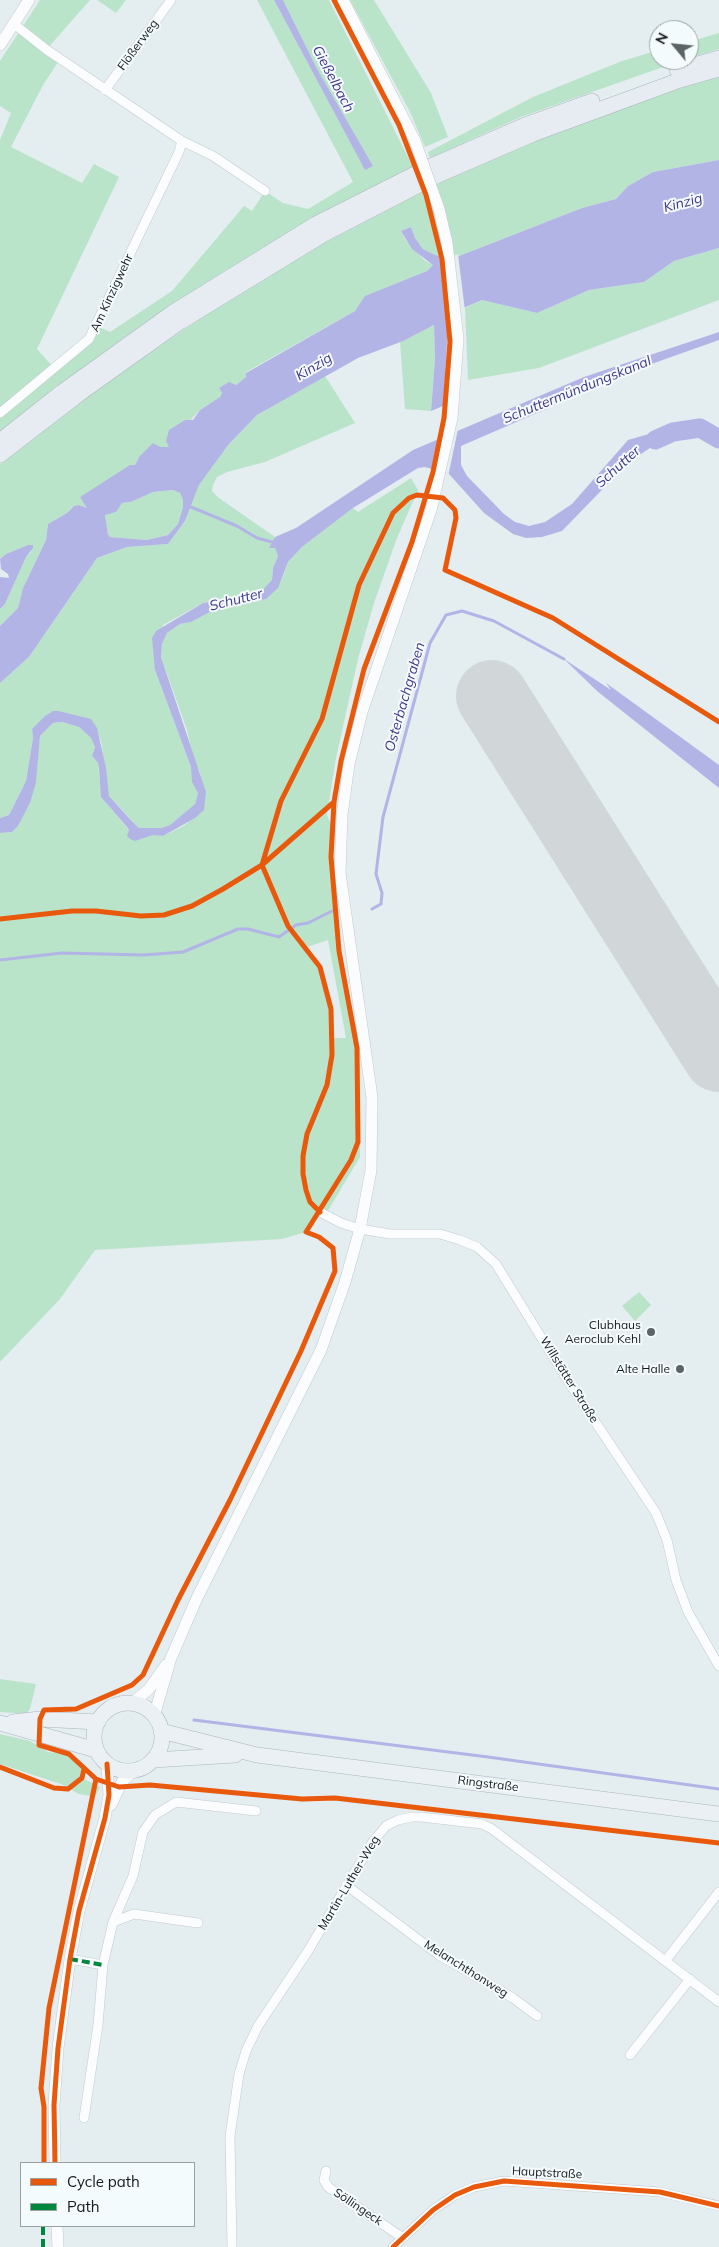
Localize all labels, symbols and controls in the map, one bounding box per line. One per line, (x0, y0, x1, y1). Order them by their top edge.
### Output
street label: Flößerweg (115, 17, 161, 73)
north arrow (649, 20, 699, 70)
text: N (651, 30, 672, 47)
water label: Gießelbach (308, 43, 358, 115)
water label: Kinzig (662, 190, 704, 216)
street label: Am Kinzigwehr (88, 252, 136, 334)
water label: Kinzig (293, 350, 335, 384)
water label: Schuttermündungskanal (500, 353, 654, 427)
water label: Schutter (592, 443, 644, 491)
water label: Schutter (208, 585, 264, 615)
water label: Osterbachgraben (381, 640, 429, 754)
place label: Clubhaus Aeroclub Kehl (565, 1318, 641, 1346)
marker: Clubhaus Aeroclub Kehl (645, 1326, 657, 1338)
street label: Willstätter Straße (537, 1334, 601, 1426)
place label: Alte Halle (616, 1362, 670, 1376)
marker: Alte Halle (674, 1363, 686, 1375)
street label: Ringstraße (457, 1773, 519, 1795)
street label: Martin-Luther-Weg (315, 1833, 383, 1933)
street label: Melanchthonweg (421, 1937, 511, 2001)
legend (20, 2162, 195, 2227)
street label: Hauptstraße (511, 2164, 583, 2182)
text: Cycle path (67, 2172, 140, 2191)
street label: Söllingeck (331, 2185, 385, 2229)
text: Path (67, 2197, 99, 2216)

